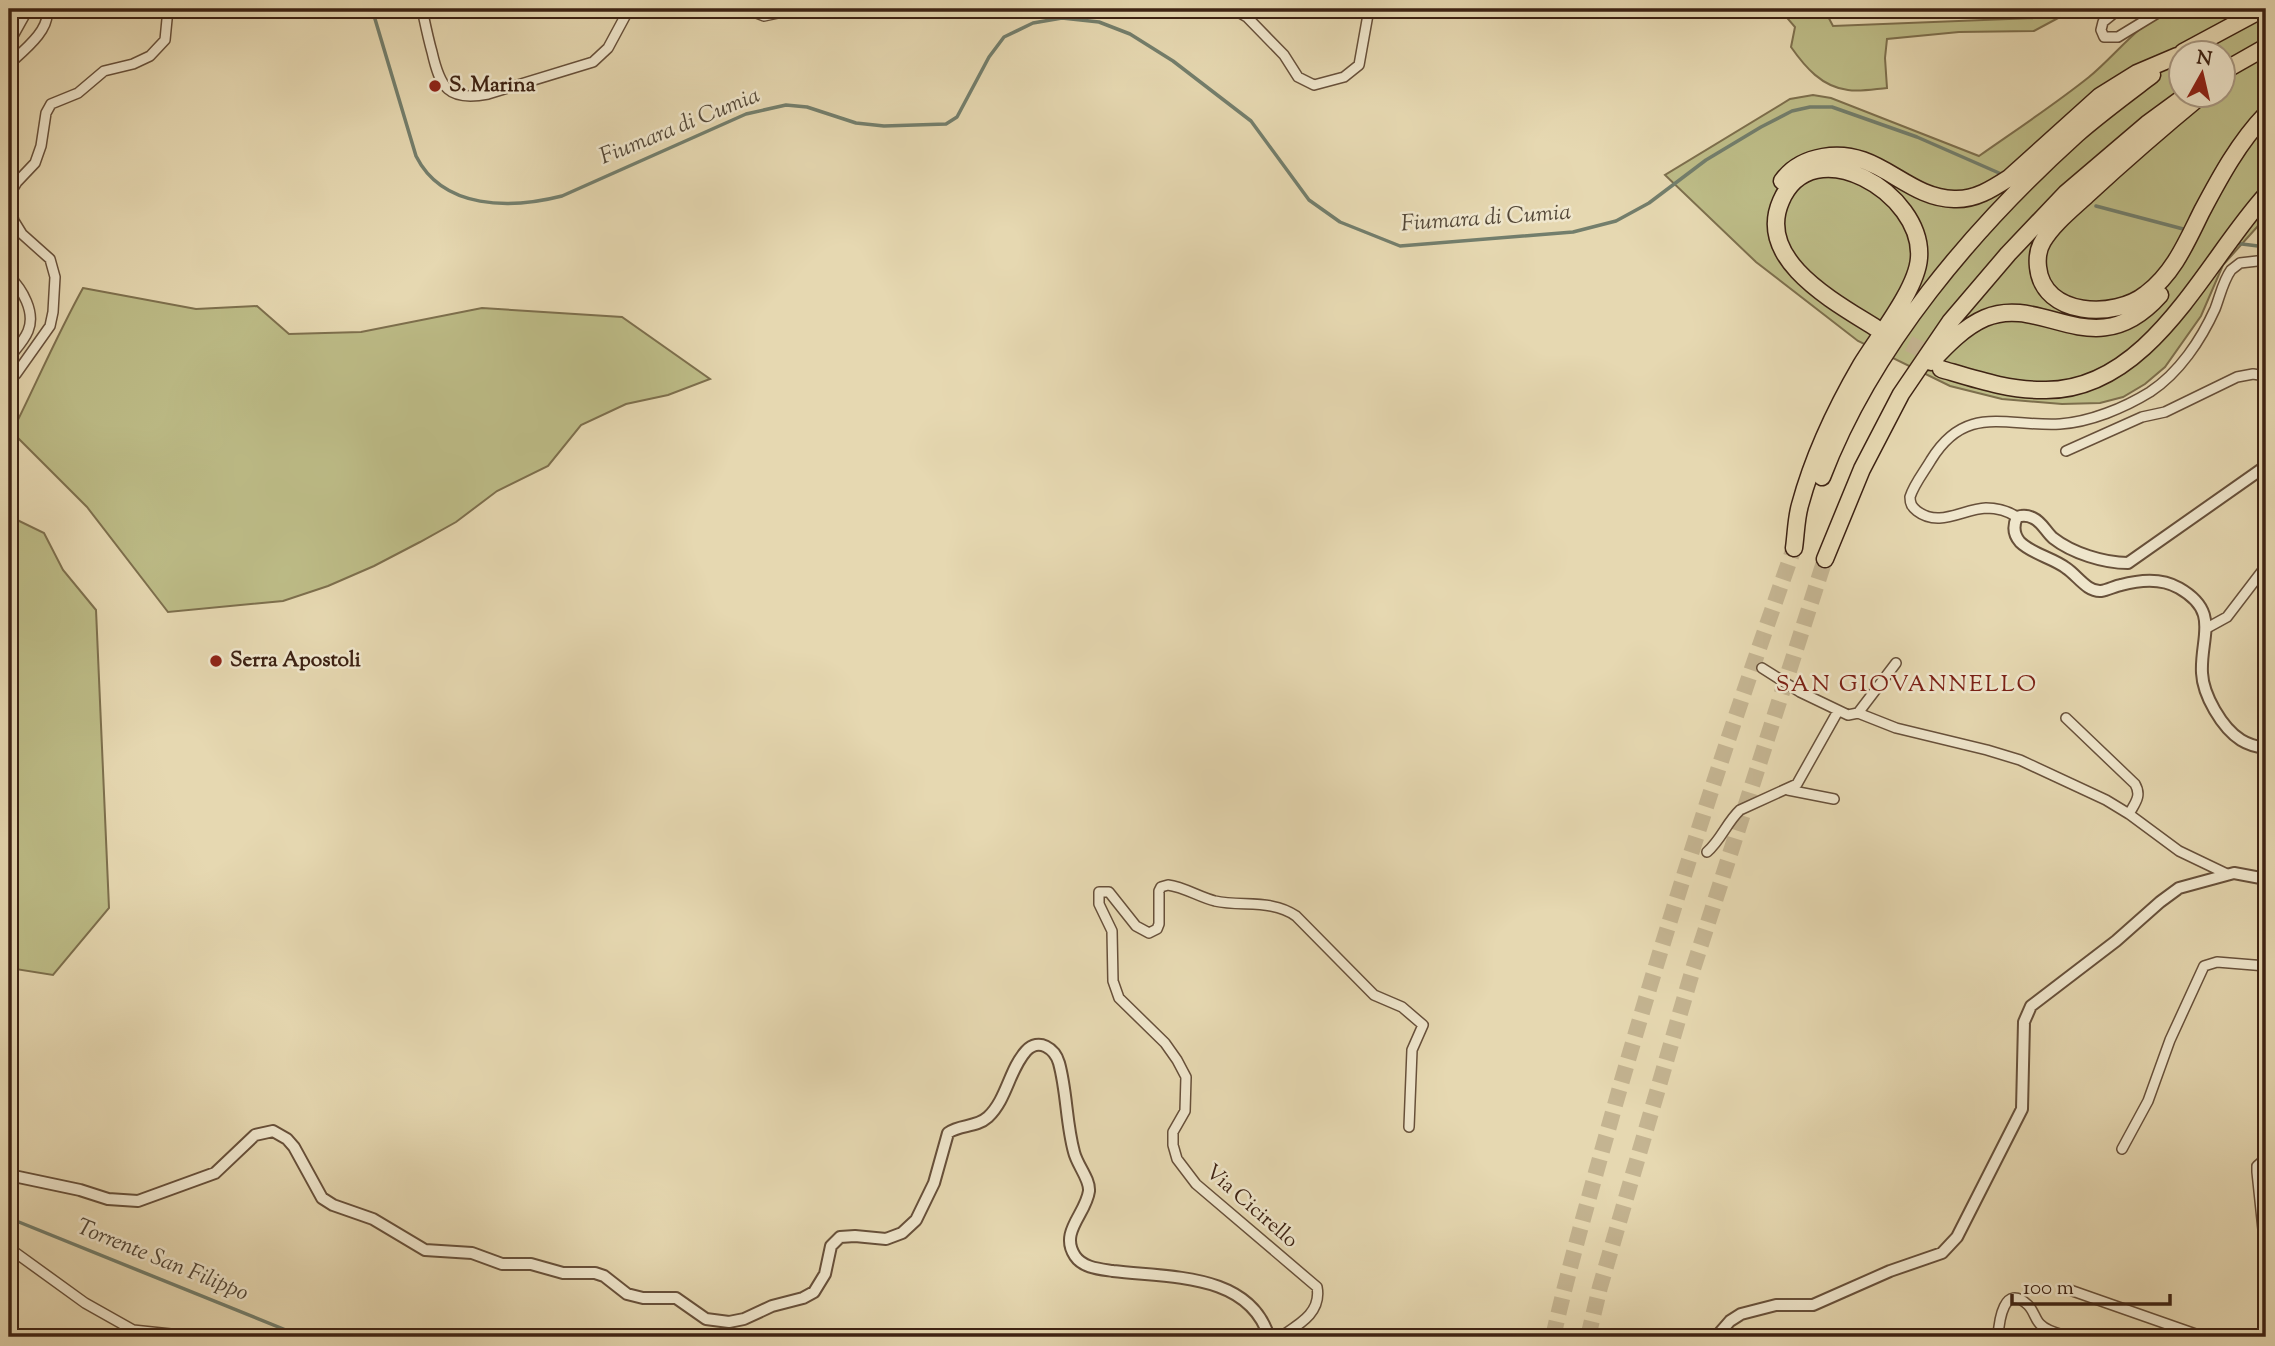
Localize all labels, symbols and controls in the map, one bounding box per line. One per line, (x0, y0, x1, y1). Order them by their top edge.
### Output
north arrow (2166, 38, 2236, 108)
text: N (2195, 45, 2213, 74)
place label: S. Marina (449, 71, 536, 101)
marker: S. Marina (427, 78, 443, 94)
water label: Fiumara di Cumia (595, 80, 765, 174)
water label: Fiumara di Cumia (1400, 197, 1572, 241)
place label: Serra Apostoli (230, 646, 361, 676)
marker: Serra Apostoli (208, 653, 224, 669)
district label: SAN GIOVANNELLO (1776, 669, 2038, 702)
street label: Via Cicirello (1198, 1158, 1304, 1256)
water label: Torrente San Filippo (71, 1211, 253, 1311)
scale bar (2012, 1262, 2170, 1306)
text: 100 m (2023, 1274, 2074, 1304)

